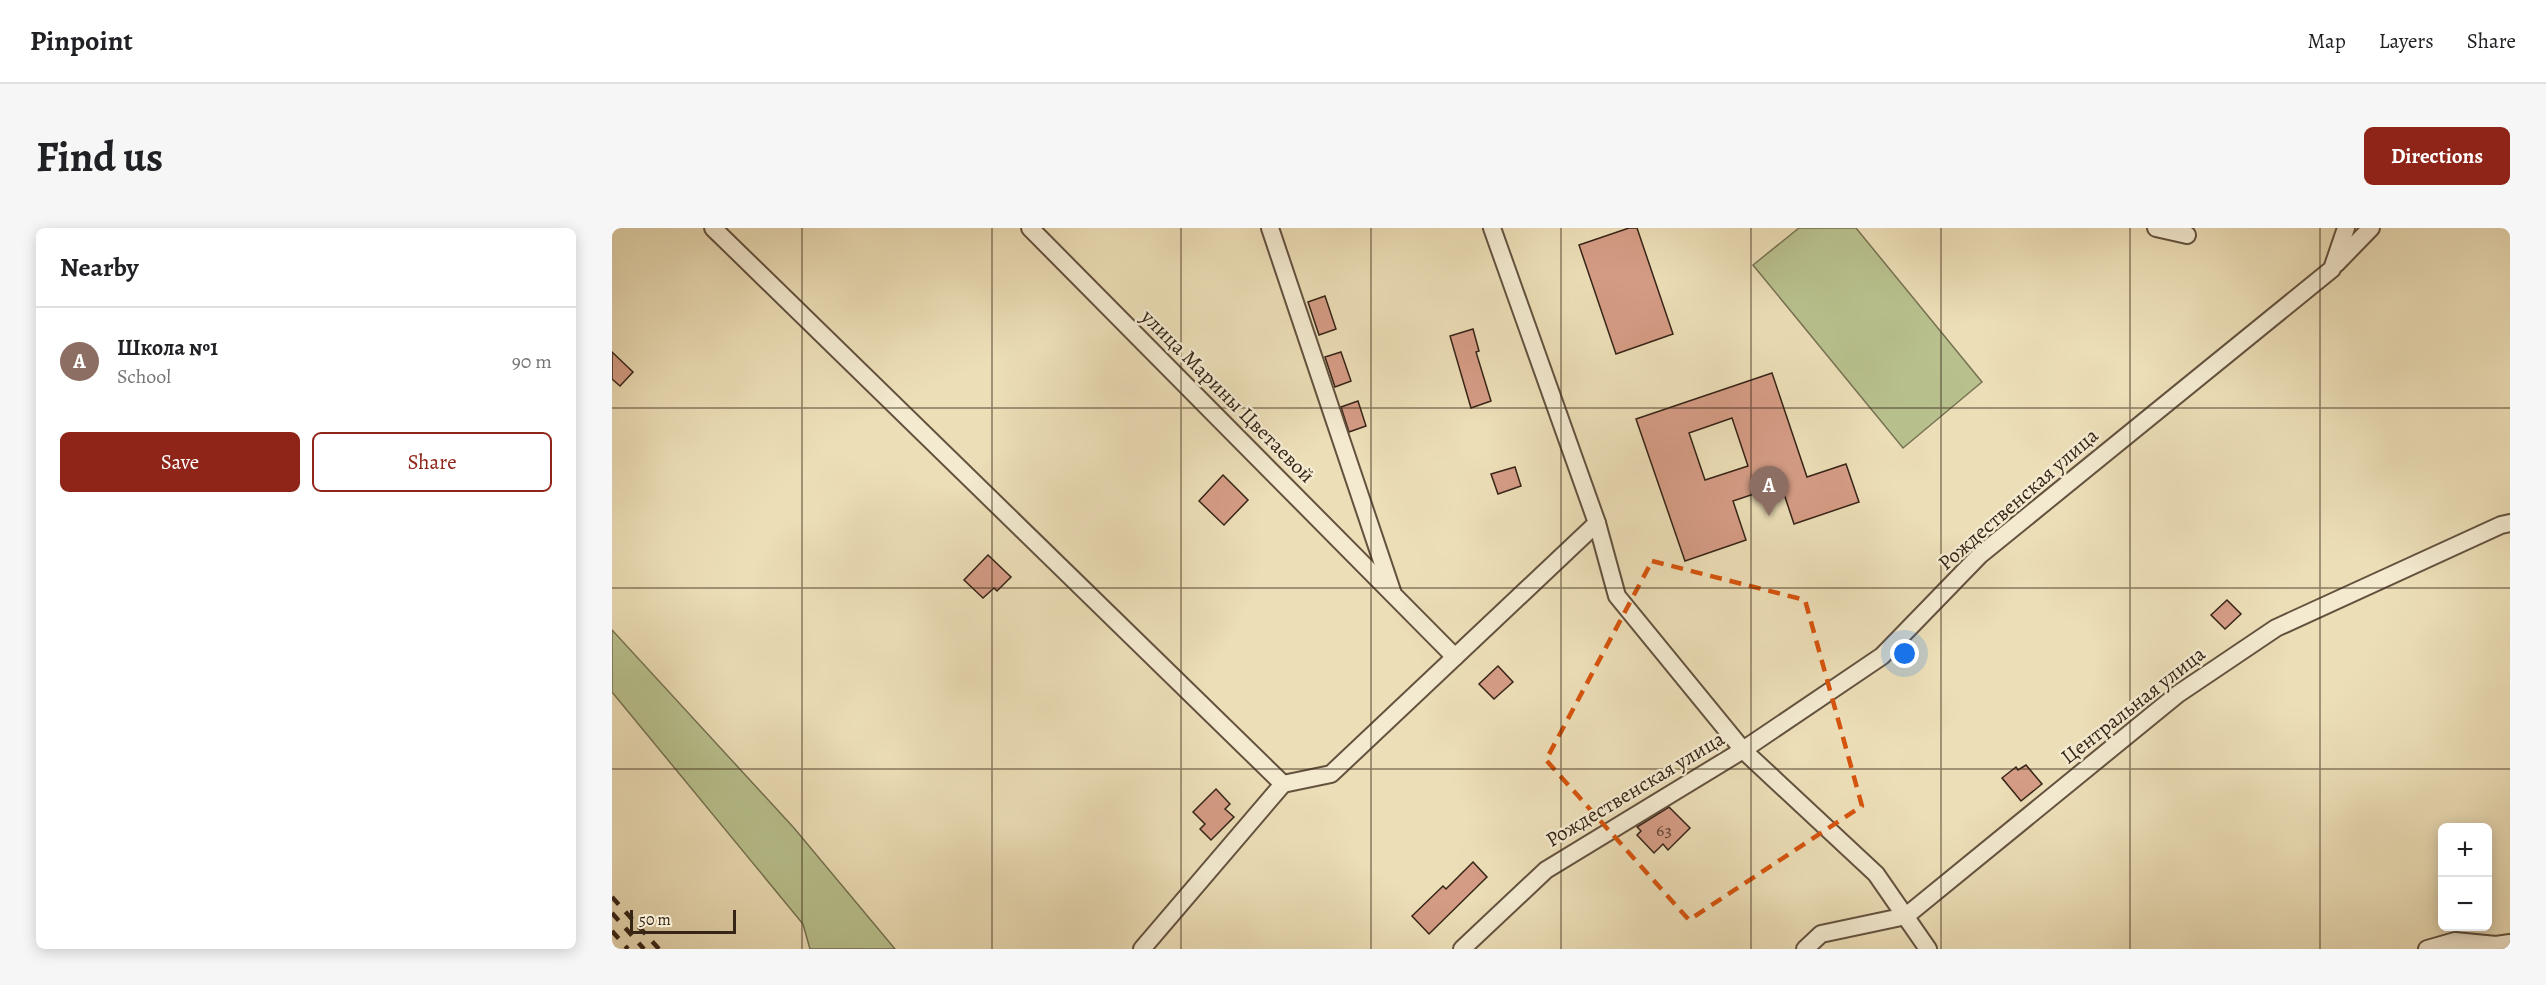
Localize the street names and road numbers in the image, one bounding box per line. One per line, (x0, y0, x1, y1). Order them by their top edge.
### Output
street label: улица Марины Цветаевой (1134, 302, 1321, 489)
street label: Рождественская улица (1932, 421, 2104, 576)
street label: Центральная улица (2055, 640, 2211, 770)
street label: Рождественская улица (1540, 724, 1730, 854)

